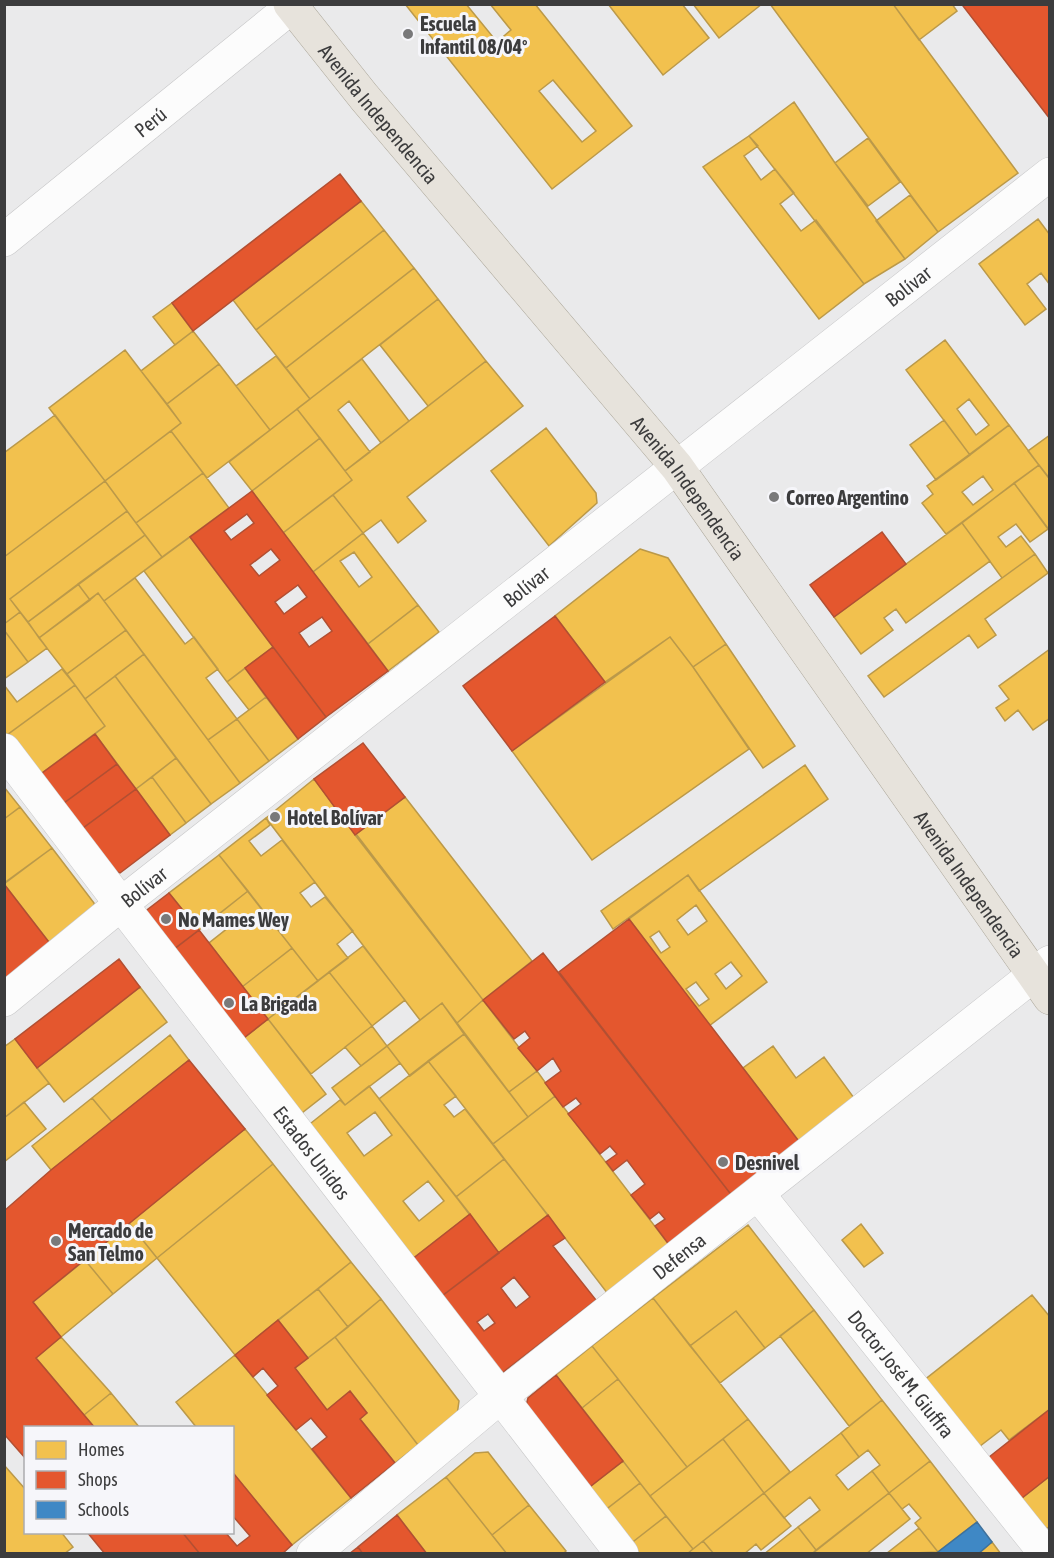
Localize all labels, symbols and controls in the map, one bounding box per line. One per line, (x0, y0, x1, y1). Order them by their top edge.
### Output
place label: Escuela Infantil 08/04° (420, 12, 528, 58)
marker: Escuela Infantil 08/04° (401, 27, 415, 41)
street label: Avenida Independencia (315, 39, 443, 188)
street label: Perú (129, 102, 171, 141)
street label: Bolívar (880, 260, 936, 311)
street label: Avenida Independencia (627, 411, 750, 564)
place label: Correo Argentino (786, 486, 909, 509)
marker: Correo Argentino (767, 490, 781, 504)
street label: Bolívar (498, 560, 554, 611)
place label: Hotel Bolívar (287, 806, 384, 829)
street label: Avenida Independencia (910, 806, 1029, 962)
marker: Hotel Bolívar (268, 810, 282, 824)
street label: Bolívar (116, 860, 172, 911)
place label: No Mames Wey (178, 908, 290, 931)
marker: No Mames Wey (159, 912, 173, 926)
place label: La Brigada (241, 992, 317, 1015)
marker: La Brigada (222, 996, 236, 1010)
street label: Estados Unidos (269, 1101, 356, 1204)
place label: Desnivel (735, 1151, 800, 1174)
marker: Desnivel (716, 1155, 730, 1169)
place label: Mercado de San Telmo (68, 1219, 153, 1265)
street label: Defensa (648, 1228, 710, 1284)
marker: Mercado de San Telmo (49, 1234, 63, 1248)
street label: Doctor José M. Giuffra (844, 1305, 960, 1442)
legend (24, 1426, 234, 1534)
text: Homes (78, 1439, 124, 1460)
text: Shops (78, 1469, 118, 1490)
text: Schools (78, 1499, 129, 1520)

